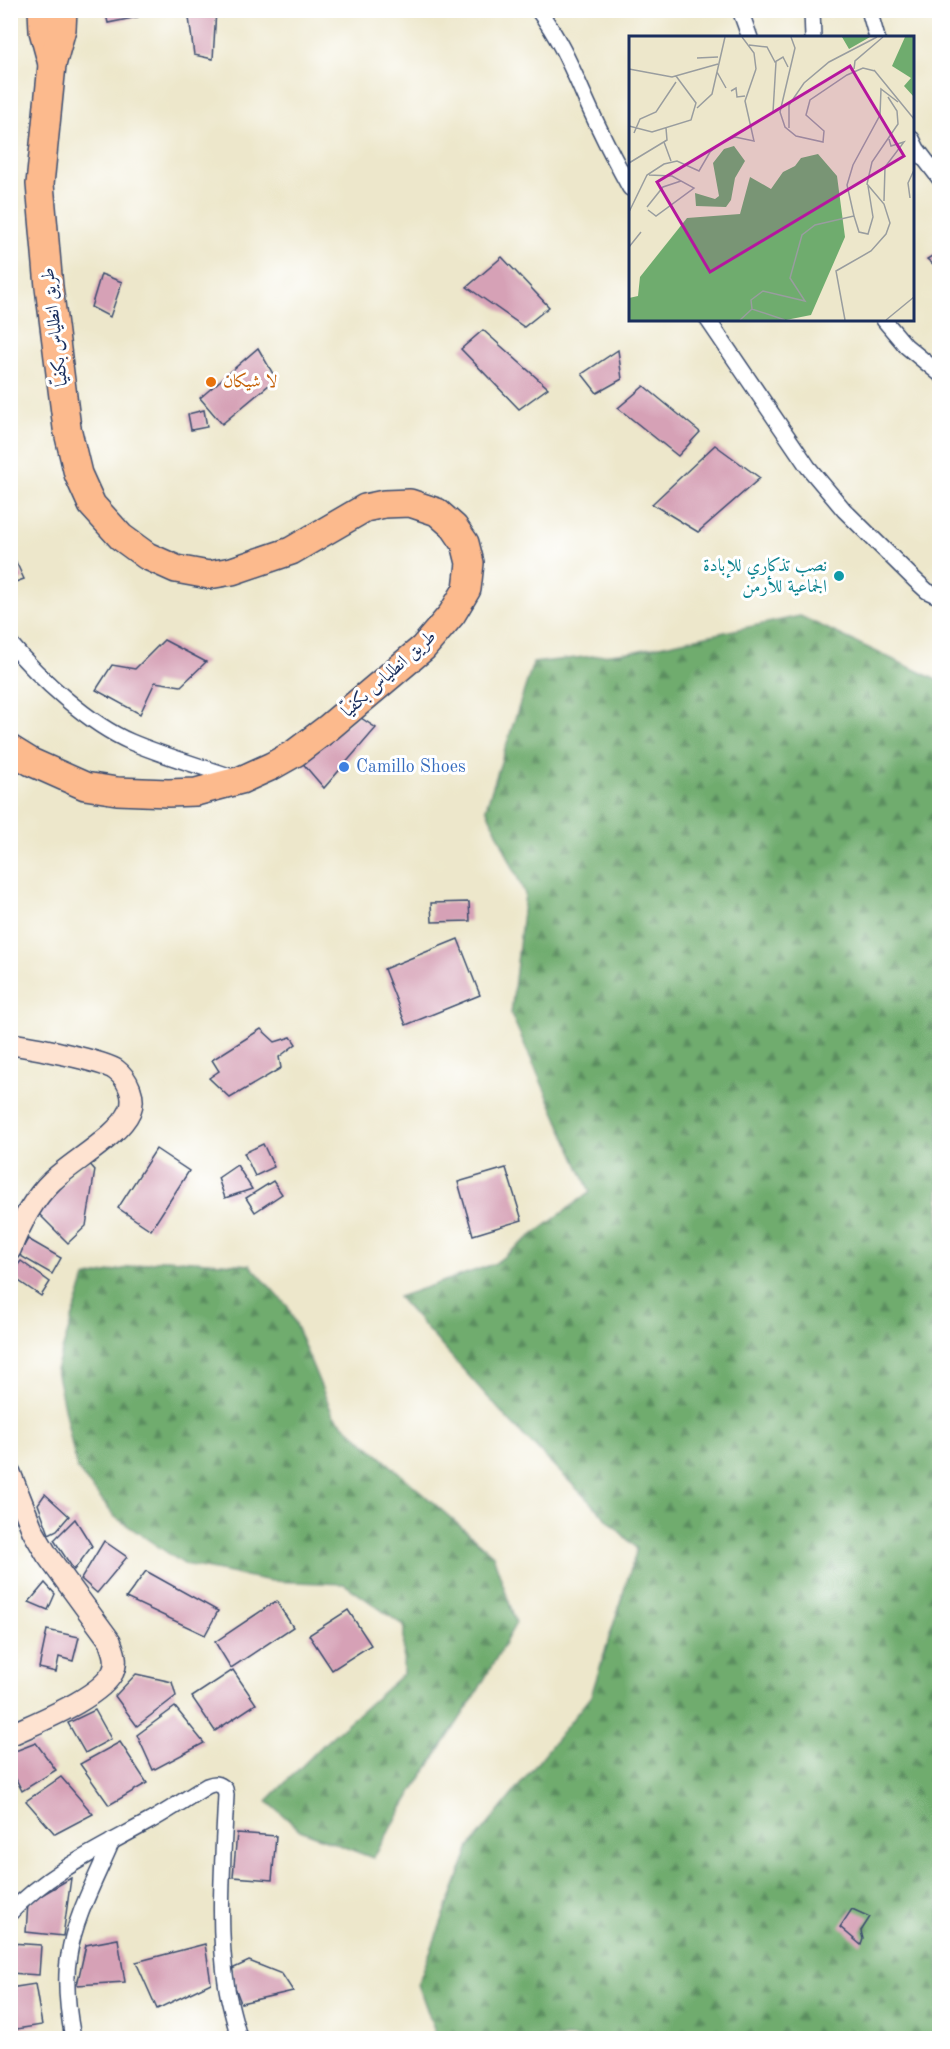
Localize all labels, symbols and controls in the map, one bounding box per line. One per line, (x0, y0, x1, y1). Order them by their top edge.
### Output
inset map (629, 36, 914, 321)
street label: طريق انطلياس بكفيّا (35, 266, 73, 388)
place label: لا شيكان (223, 372, 277, 391)
marker: لا شيكان (204, 375, 218, 389)
place label: نصب تذكاري للإبادة الجماعية للأرمن (703, 556, 827, 598)
marker: نصب تذكاري للإبادة الجماعية للأرمن (832, 569, 846, 583)
street label: طريق انطلياس بكفيّا (336, 624, 441, 722)
place label: Camillo Shoes (356, 758, 466, 776)
marker: Camillo Shoes (337, 760, 351, 774)

